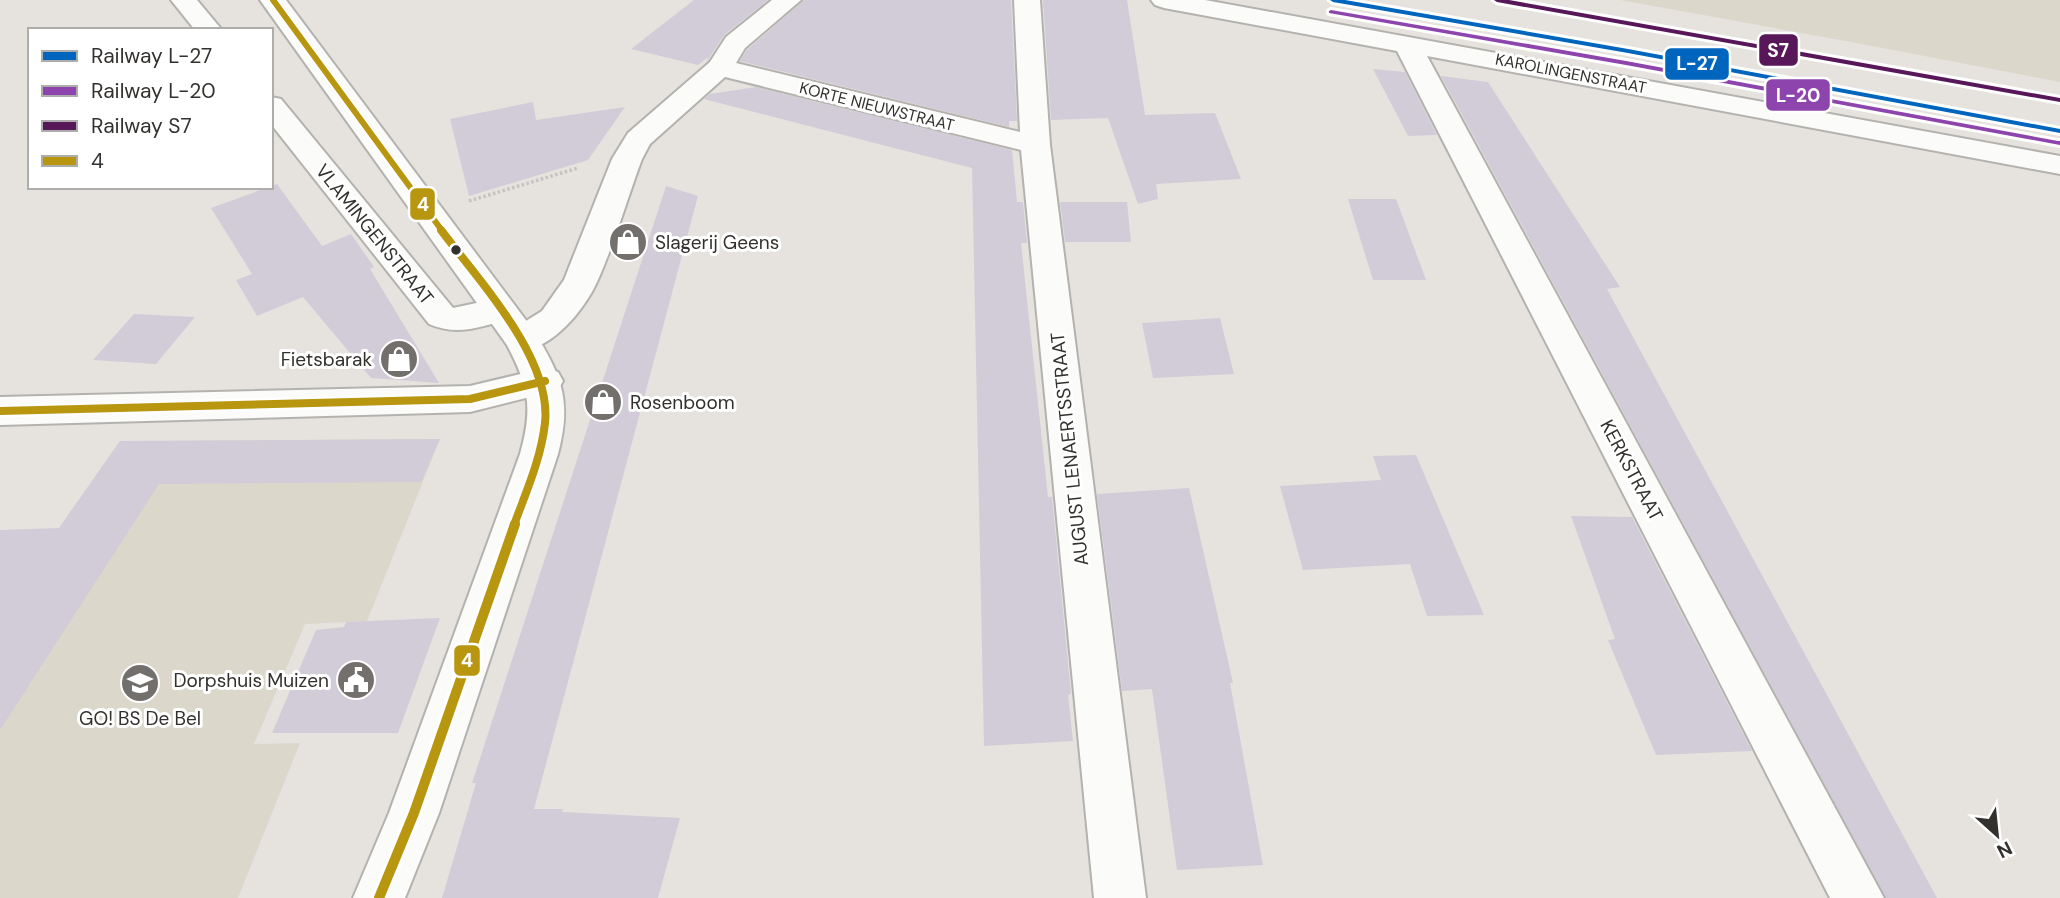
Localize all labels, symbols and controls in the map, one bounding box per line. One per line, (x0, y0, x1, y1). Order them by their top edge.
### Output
legend (28, 28, 273, 189)
line badge: S7 (1758, 33, 1799, 67)
text: S7 (1767, 38, 1789, 63)
text: Railway L-27 (91, 42, 212, 70)
line badge: L-27 (1664, 47, 1730, 81)
street label: KAROLINGENSTRAAT (1493, 49, 1648, 98)
text: L-27 (1676, 51, 1718, 76)
text: Railway L-20 (91, 77, 216, 105)
street label: KORTE NIEUWSTRAAT (797, 77, 956, 136)
line badge: L-20 (1765, 78, 1831, 112)
text: L-20 (1776, 83, 1820, 108)
text: Railway S7 (91, 112, 192, 140)
text: 4 (91, 147, 104, 175)
street label: VLAMINGENSTRAAT (310, 159, 439, 310)
line badge: 4 (409, 187, 436, 221)
text: 4 (417, 192, 429, 217)
shop icon: Slagerij Geens (607, 221, 649, 263)
place label: Slagerij Geens (655, 230, 779, 255)
unlabelled marker (449, 243, 463, 257)
street label: AUGUST LENAERTSSTRAAT (1045, 331, 1094, 567)
shop icon: Fietsbarak (378, 338, 420, 380)
place label: Fietsbarak (281, 347, 372, 372)
shop icon: Rosenboom (582, 381, 624, 423)
place label: Rosenboom (630, 390, 735, 415)
street label: KERKSTRAAT (1594, 415, 1669, 526)
line badge: 4 (453, 644, 481, 677)
text: 4 (461, 648, 473, 673)
public building icon: Dorpshuis Muizen (335, 659, 377, 701)
school or university icon: GO! BS De Bel (119, 662, 161, 704)
place label: Dorpshuis Muizen (173, 668, 329, 693)
place label: GO! BS De Bel (79, 706, 201, 731)
north arrow (1962, 800, 2032, 870)
text: N (1993, 835, 2016, 864)

